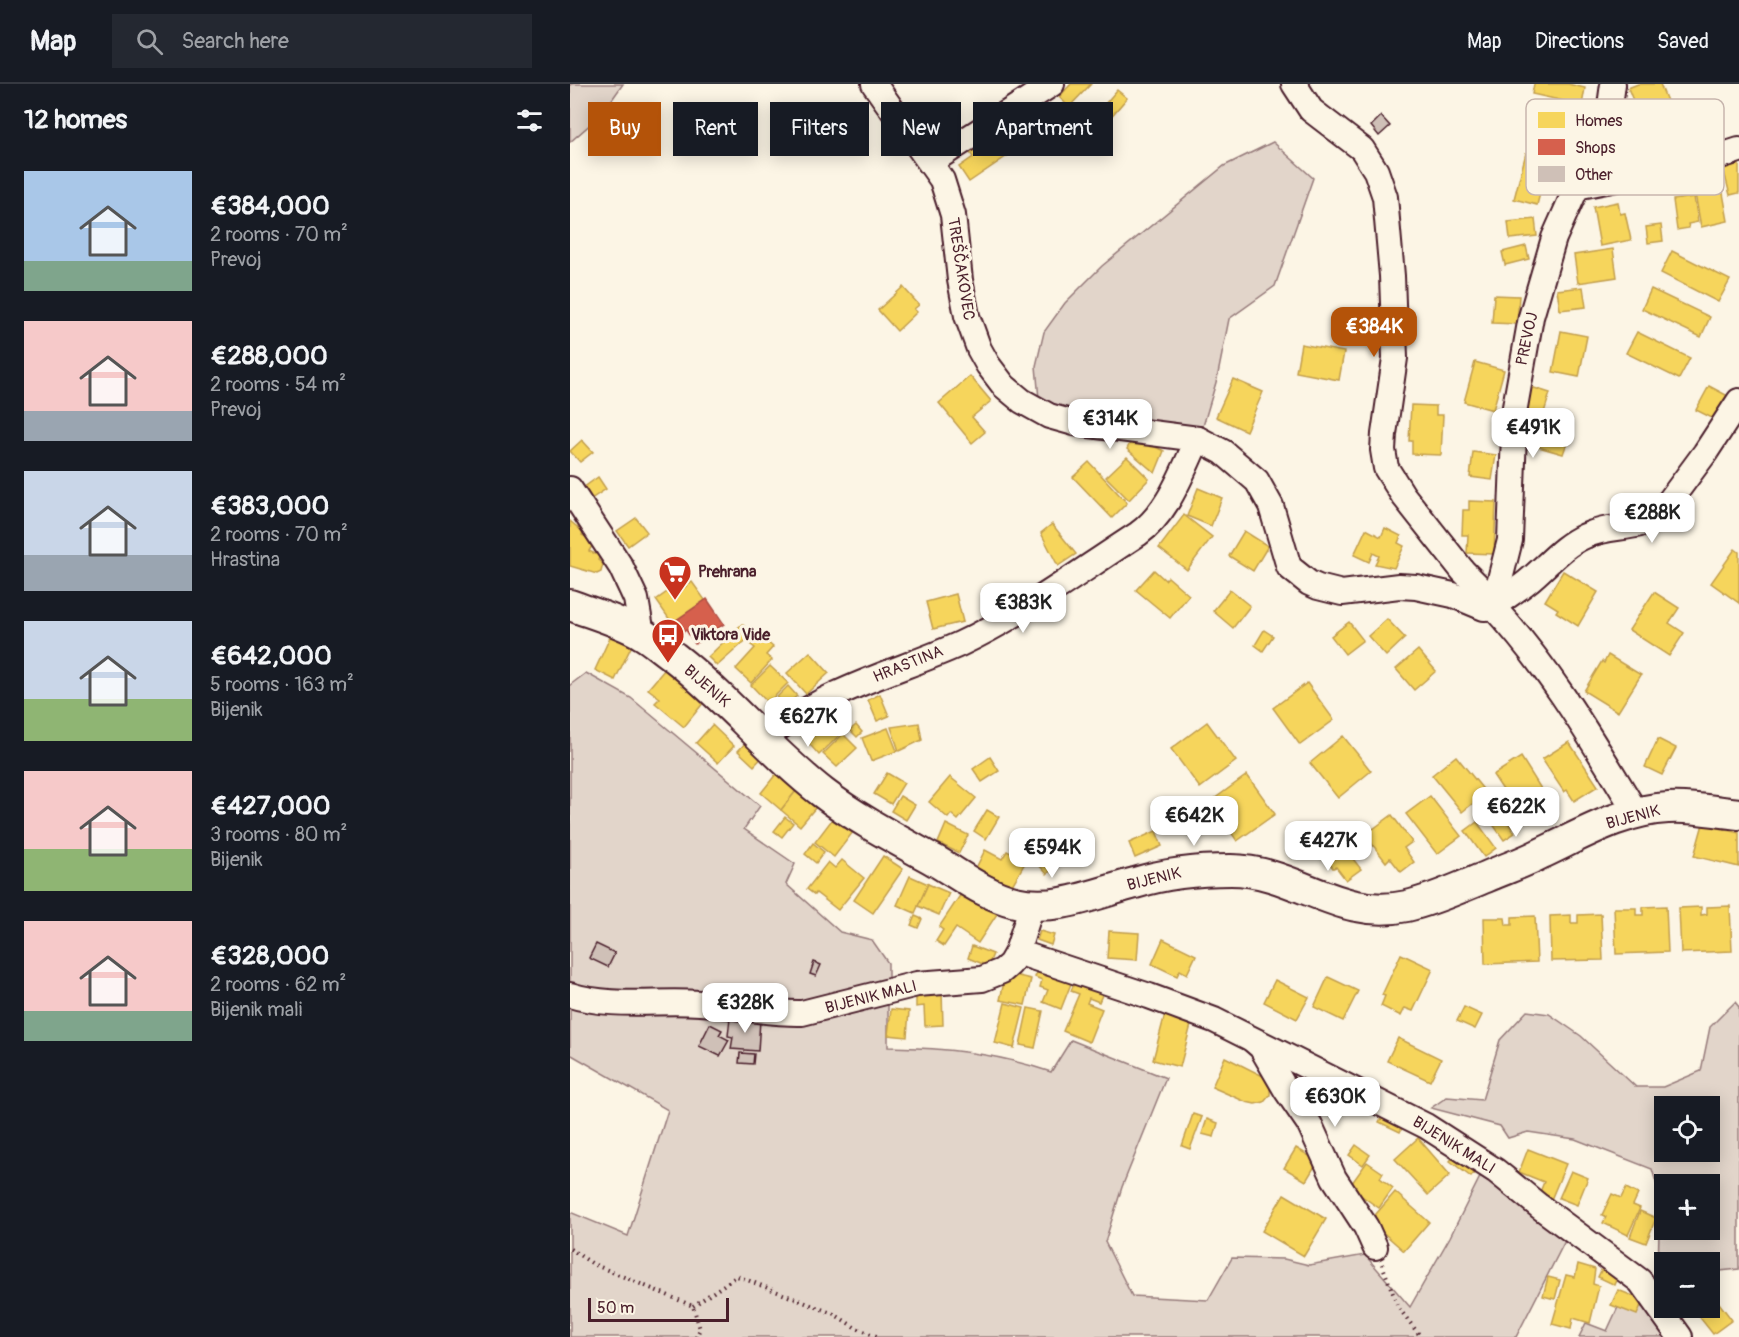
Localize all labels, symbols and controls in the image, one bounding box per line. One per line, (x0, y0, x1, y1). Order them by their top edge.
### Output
search box (112, 14, 532, 68)
text: Map (30, 24, 76, 59)
icon: search (133, 25, 166, 58)
text: Search here (181, 27, 289, 55)
text: Map (1467, 28, 1502, 55)
text: Directions (1535, 28, 1624, 55)
text: Saved (1657, 28, 1709, 55)
legend (1526, 99, 1724, 195)
chip: Buy (588, 102, 661, 156)
chip: Rent (673, 102, 758, 156)
chip: Filters (770, 102, 869, 156)
chip: New (881, 102, 961, 156)
chip: Apartment (973, 102, 1113, 156)
text: 12 homes (24, 104, 127, 136)
icon: filters (513, 104, 546, 137)
text: Homes (1575, 111, 1623, 131)
text: Shops (1575, 138, 1615, 158)
text: Other (1575, 165, 1613, 185)
text: €384,000 (210, 190, 330, 222)
icon: home (72, 195, 144, 267)
street label: TREŠČAKOVEC (943, 216, 980, 322)
text: 2 rooms · 70 m² (210, 222, 348, 247)
text: Prevoj (210, 247, 262, 272)
pin: €384K (1332, 307, 1416, 358)
street label: PREVOJ (1512, 310, 1542, 367)
text: €384K (1345, 314, 1403, 339)
text: €288,000 (210, 340, 328, 372)
icon: home (72, 345, 144, 417)
text: 2 rooms · 54 m² (210, 372, 346, 397)
text: Prevoj (210, 397, 262, 422)
pin: €314K (1068, 399, 1152, 450)
text: €314K (1082, 406, 1138, 431)
pin: €491K (1491, 408, 1575, 459)
text: €491K (1506, 415, 1560, 440)
text: €383,000 (210, 490, 329, 522)
pin: €288K (1610, 493, 1694, 544)
icon: home (72, 495, 144, 567)
text: €288K (1624, 500, 1680, 525)
text: 2 rooms · 70 m² (210, 522, 348, 547)
text: Hrastina (210, 547, 280, 572)
supermarket icon: Prehrana (657, 554, 693, 601)
place label: Prehrana (698, 562, 757, 582)
pin: €383K (981, 583, 1065, 634)
text: €383K (994, 590, 1052, 615)
bus stop icon: Viktora Vide (650, 617, 686, 664)
place label: Viktora Vide (691, 625, 771, 645)
text: €642,000 (210, 640, 332, 672)
street label: HRASTINA (870, 641, 946, 687)
icon: home (72, 645, 144, 717)
street label: BIJENIK (680, 660, 735, 712)
text: 5 rooms · 163 m² (210, 672, 354, 697)
text: Bijenik (210, 697, 263, 722)
pin: €627K (766, 697, 850, 748)
text: €627K (779, 704, 837, 729)
pin: €622K (1474, 787, 1558, 838)
text: €427,000 (210, 790, 330, 822)
text: €622K (1486, 794, 1546, 819)
icon: home (72, 795, 144, 867)
pin: €642K (1152, 796, 1236, 847)
street label: BIJENIK (1604, 800, 1662, 834)
text: €642K (1164, 803, 1224, 828)
pin: €427K (1286, 821, 1370, 872)
text: 3 rooms · 80 m² (210, 822, 347, 847)
pin: €594K (1010, 828, 1094, 879)
text: €427K (1299, 828, 1357, 853)
text: €594K (1023, 835, 1081, 860)
text: Bijenik (210, 847, 263, 872)
street label: BIJENIK (1125, 863, 1183, 895)
text: €328,000 (210, 940, 329, 972)
icon: home (72, 945, 144, 1017)
text: 2 rooms · 62 m² (210, 972, 346, 997)
street label: BIJENIK MALI (823, 976, 919, 1018)
pin: €328K (703, 983, 787, 1034)
text: €328K (716, 990, 774, 1015)
text: Bijenik mali (210, 997, 302, 1022)
pin: €630K (1293, 1077, 1377, 1128)
text: €630K (1304, 1084, 1366, 1109)
map controls (1654, 1096, 1720, 1318)
button: locate (1654, 1096, 1720, 1162)
street label: BIJENIK MALI (1409, 1112, 1499, 1178)
button: + (1654, 1174, 1720, 1240)
button: − (1654, 1252, 1720, 1318)
scale bar (588, 1295, 729, 1322)
text: 50 m (597, 1298, 634, 1318)

